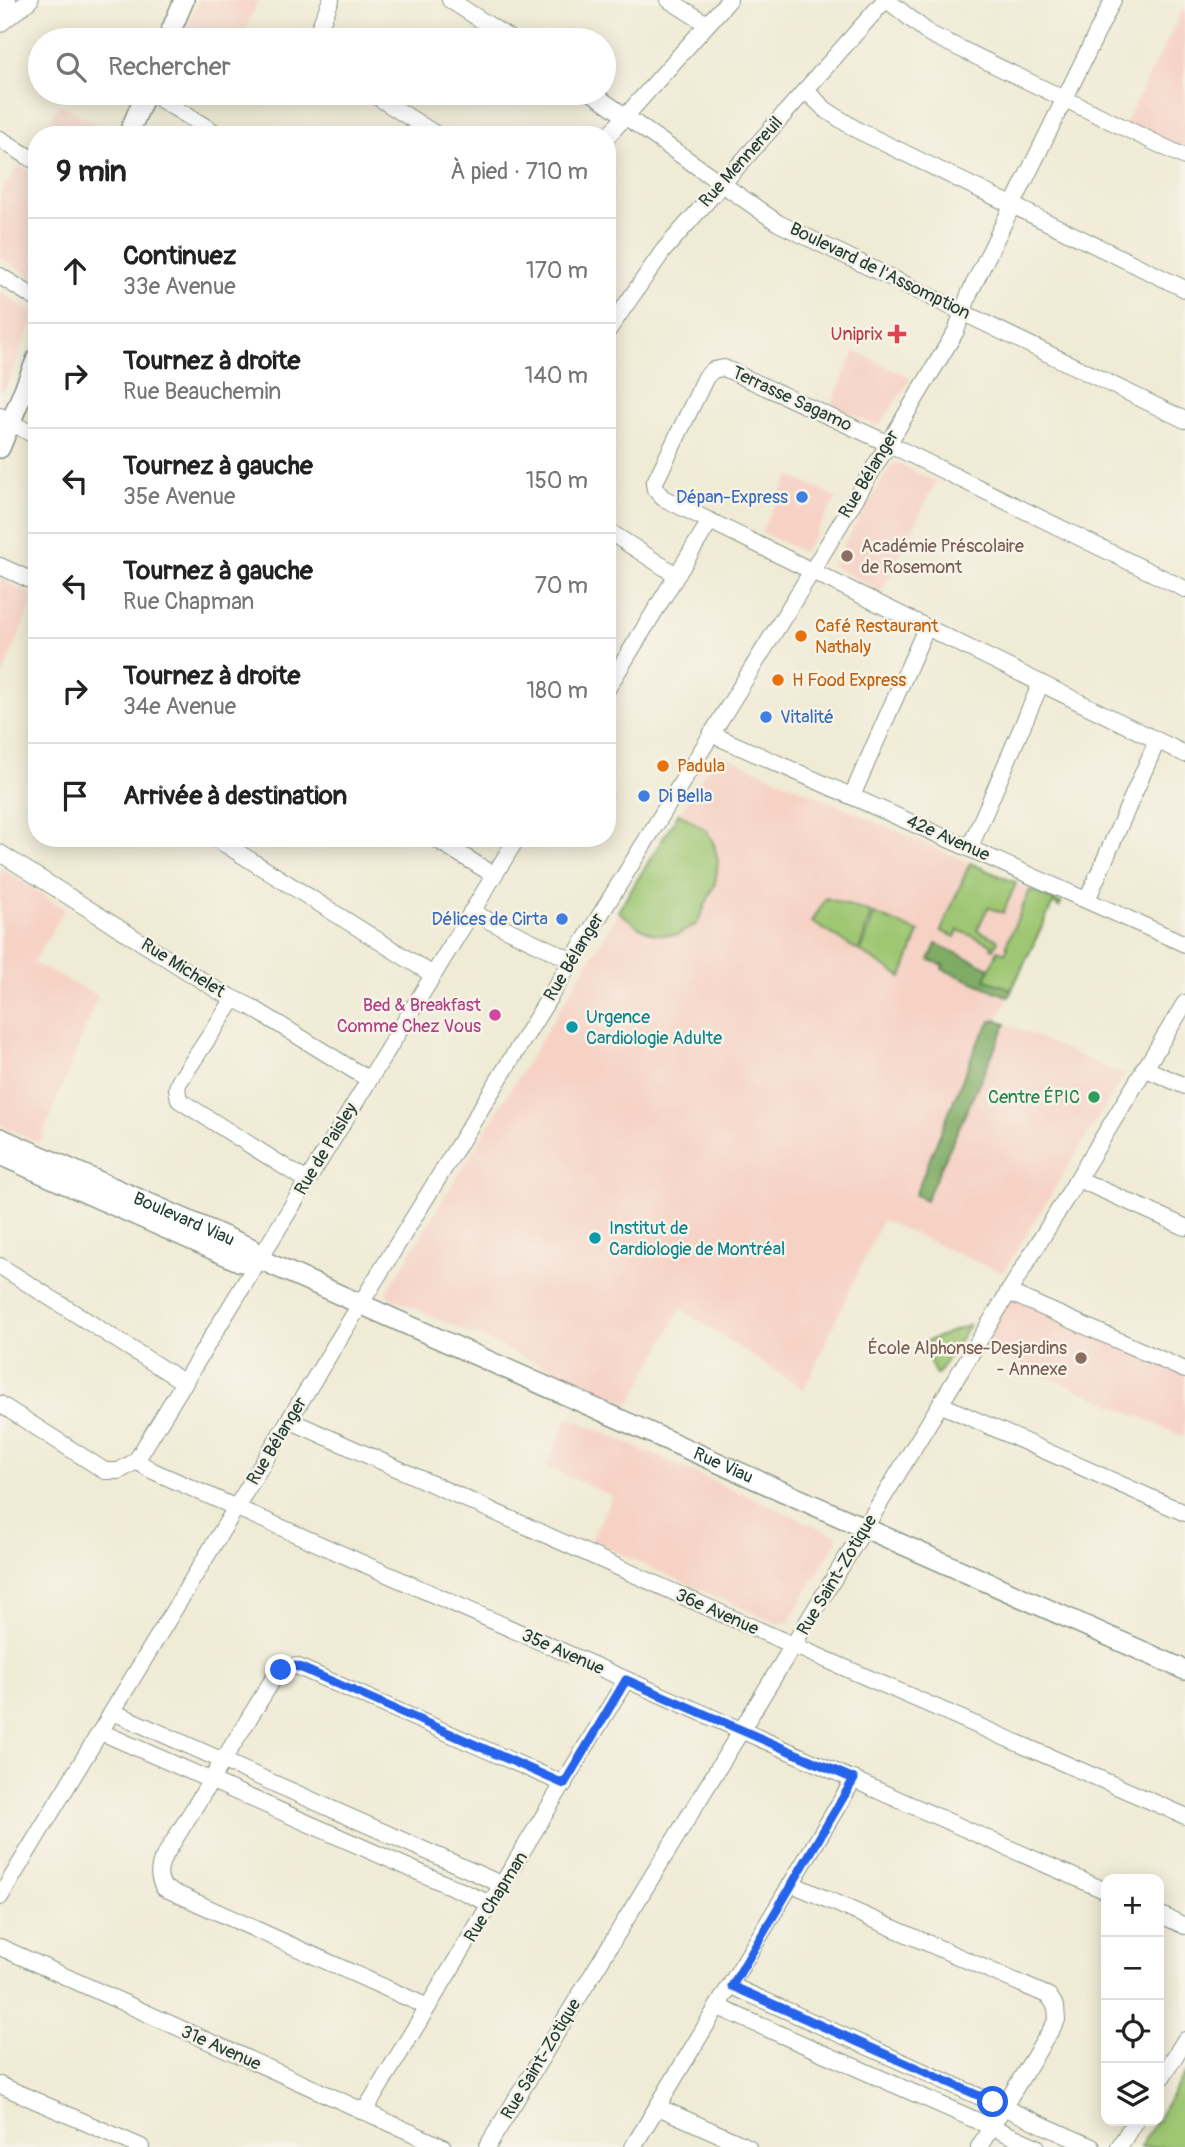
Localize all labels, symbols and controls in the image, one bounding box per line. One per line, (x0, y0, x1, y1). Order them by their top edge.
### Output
search box (28, 28, 616, 105)
icon: search (52, 48, 90, 86)
text: Rechercher (108, 51, 231, 83)
street label: Rue Mennereuil (694, 112, 788, 212)
text: 9 min (56, 153, 127, 190)
text: À pied · 710 m (450, 157, 588, 186)
street label: Boulevard de l'Assomption (786, 217, 974, 325)
text: Continuez (123, 240, 236, 272)
icon: ahead (56, 252, 94, 290)
text: 170 m (526, 256, 588, 285)
text: 33e Avenue (123, 272, 236, 301)
place label: Uniprix (831, 323, 883, 346)
marker: Uniprix (889, 326, 905, 342)
text: Tournez à droite (123, 345, 300, 377)
icon: right (56, 357, 94, 395)
text: 140 m (525, 361, 588, 390)
street label: Terrasse Sagamo (728, 361, 856, 437)
text: Rue Beauchemin (123, 377, 281, 406)
street label: Rue Bélanger (834, 425, 905, 522)
text: Tournez à gauche (123, 450, 313, 482)
icon: left (56, 462, 94, 500)
text: 150 m (525, 466, 588, 495)
text: 35e Avenue (123, 482, 235, 511)
place label: Dépan-Express (676, 486, 788, 509)
marker: Dépan-Express (794, 489, 810, 505)
place label: Académie Préscolaire de Rosemont (861, 535, 1024, 579)
marker: Académie Préscolaire de Rosemont (839, 548, 855, 564)
text: Tournez à gauche (123, 555, 313, 587)
icon: left (56, 567, 94, 605)
text: 70 m (535, 571, 588, 600)
text: Rue Chapman (123, 587, 254, 616)
place label: Café Restaurant Nathaly (815, 615, 939, 659)
marker: Café Restaurant Nathaly (793, 628, 809, 644)
text: Tournez à droite (123, 660, 300, 692)
place label: H Food Express (792, 669, 906, 692)
icon: right (56, 672, 94, 710)
marker: H Food Express (770, 672, 786, 688)
text: 180 m (526, 676, 588, 705)
text: 34e Avenue (123, 692, 236, 721)
place label: Vitalité (780, 706, 834, 729)
marker: Vitalité (758, 709, 774, 725)
place label: Padula (677, 755, 725, 778)
marker: Padula (655, 758, 671, 774)
icon: arrive (56, 777, 94, 815)
text: Arrivée à destination (123, 780, 347, 812)
place label: Di Bella (658, 785, 712, 808)
marker: Di Bella (636, 788, 652, 804)
street label: 42e Avenue (903, 809, 993, 867)
place label: Délices de Cirta (432, 908, 548, 931)
street label: Rue Bélanger (539, 908, 610, 1005)
marker: Délices de Cirta (554, 911, 570, 927)
street label: Rue Michelet (136, 933, 230, 1003)
place label: Bed & Breakfast Comme Chez Vous (337, 994, 482, 1038)
place label: Urgence Cardiologie Adulte (586, 1006, 722, 1050)
marker: Bed & Breakfast Comme Chez Vous (487, 1007, 503, 1023)
marker: Urgence Cardiologie Adulte (564, 1019, 580, 1035)
place label: Centre ÉPIC (988, 1086, 1080, 1109)
marker: Centre ÉPIC (1086, 1089, 1102, 1105)
street label: Rue de Paisley (289, 1098, 363, 1199)
street label: Boulevard Viau (130, 1186, 238, 1251)
place label: Institut de Cardiologie de Montréal (609, 1217, 785, 1261)
marker: Institut de Cardiologie de Montréal (587, 1230, 603, 1246)
place label: École Alphonse-Desjardins - Annexe (868, 1337, 1067, 1381)
marker: École Alphonse-Desjardins - Annexe (1073, 1350, 1089, 1366)
street label: Rue Bélanger (242, 1392, 313, 1489)
street label: Rue Viau (690, 1442, 757, 1488)
street label: Rue Saint-Zotique (792, 1510, 882, 1640)
street label: 36e Avenue (672, 1583, 762, 1641)
street label: 35e Avenue (518, 1624, 608, 1680)
route end (265, 1654, 296, 1685)
street label: Rue Chapman (459, 1847, 533, 1947)
map controls (1101, 1874, 1164, 2126)
button: + (1101, 1874, 1164, 1937)
button: − (1101, 1937, 1164, 2000)
street label: Rue Saint-Zotique (496, 1994, 586, 2124)
button: locate (1101, 2000, 1164, 2063)
street label: 31e Avenue (177, 2020, 265, 2076)
button: layers (1101, 2063, 1164, 2126)
route start (977, 2086, 1008, 2117)

